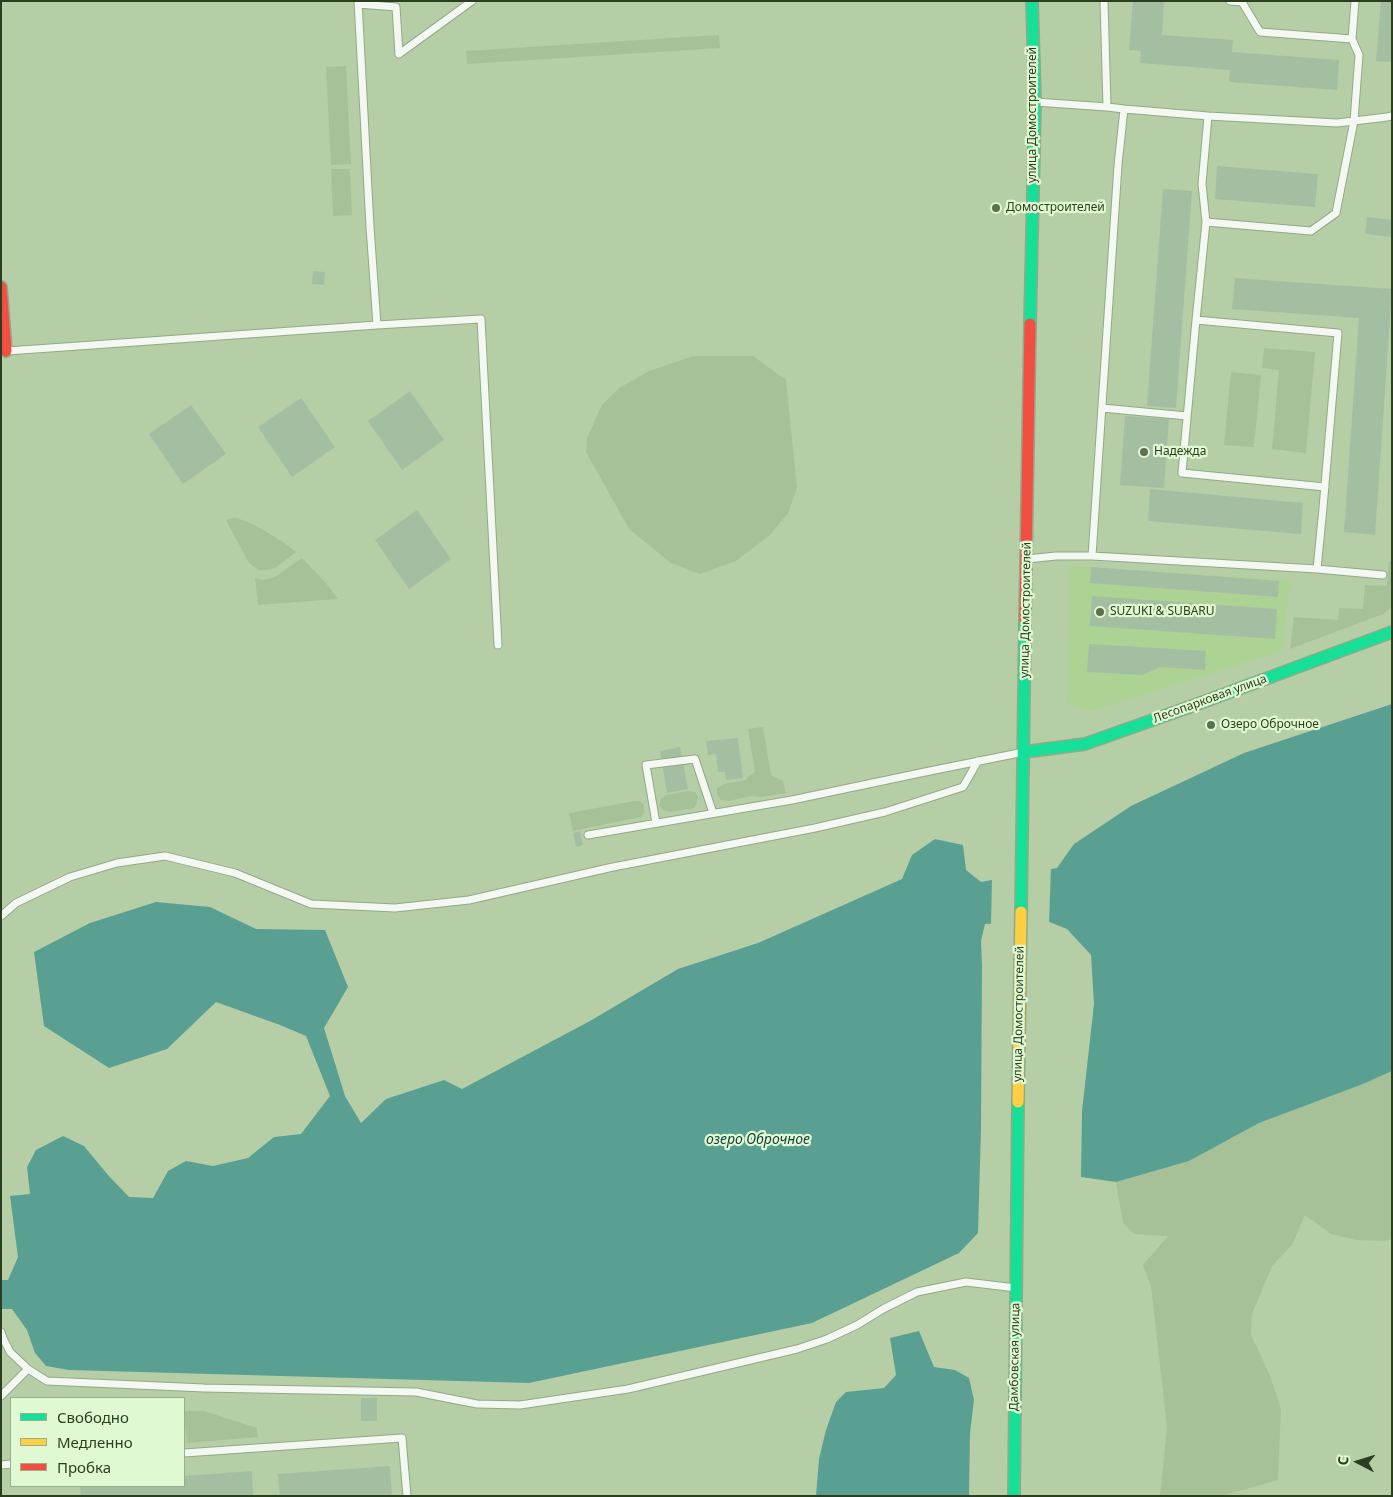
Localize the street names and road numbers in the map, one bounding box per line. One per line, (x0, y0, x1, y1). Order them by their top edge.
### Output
street label: улица Домостроителей (1026, 47, 1040, 183)
street label: улица Домостроителей (1018, 542, 1034, 678)
street label: Лесопарковая улица (1151, 672, 1269, 726)
street label: улица Домостроителей (1011, 946, 1027, 1082)
street label: Дамбовская улица (1007, 1303, 1023, 1411)

